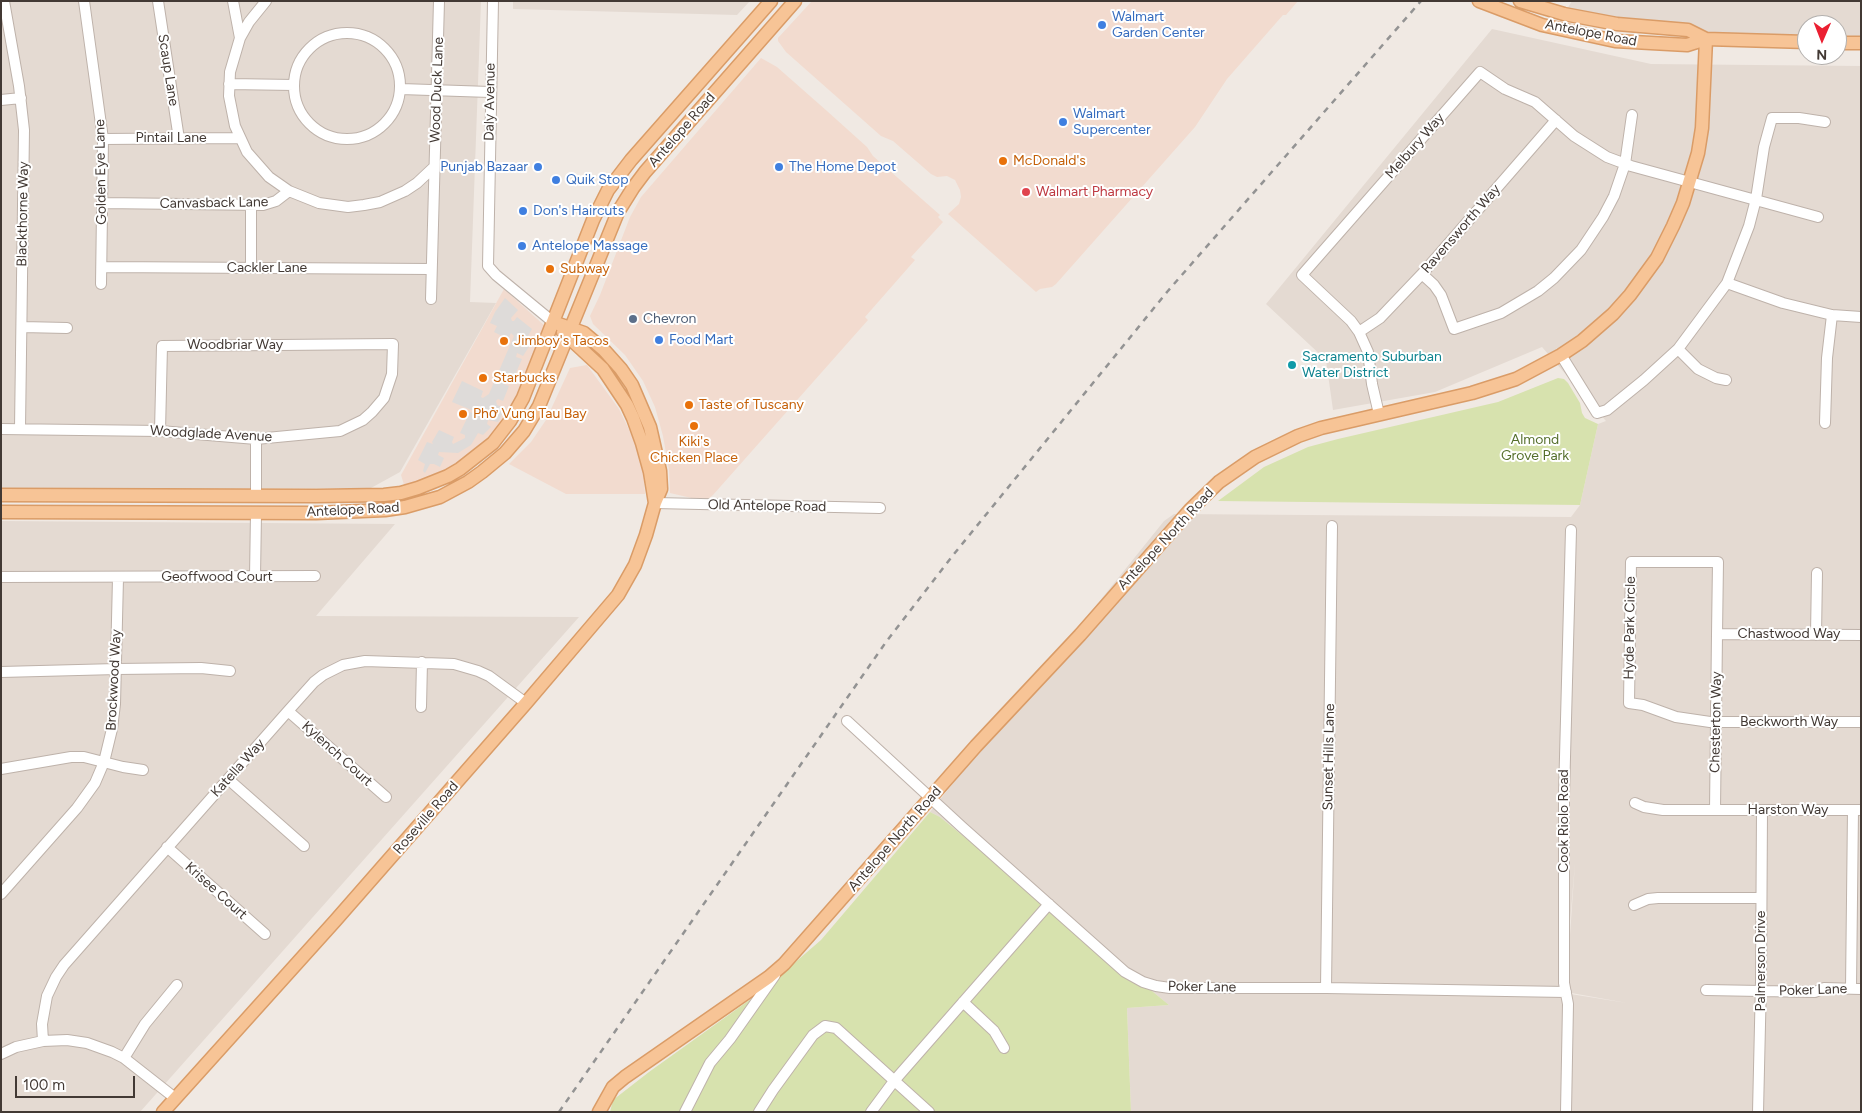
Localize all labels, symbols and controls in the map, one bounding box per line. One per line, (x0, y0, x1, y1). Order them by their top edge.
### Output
place label: Walmart Garden Center (1112, 9, 1205, 41)
north arrow (1797, 15, 1847, 65)
street label: Antelope Road (1544, 16, 1638, 50)
marker: Walmart Garden Center (1096, 19, 1108, 31)
street label: Scaup Lane (154, 33, 182, 107)
street label: Wood Duck Lane (427, 37, 447, 143)
text: N (1816, 46, 1827, 63)
street label: Daly Avenue (481, 63, 499, 141)
street label: Antelope Road (645, 89, 719, 171)
place label: Walmart Supercenter (1073, 106, 1151, 138)
street label: Melbury Way (1382, 110, 1448, 182)
marker: Walmart Supercenter (1057, 116, 1069, 128)
street label: Golden Eye Lane (92, 119, 110, 225)
street label: Pintail Lane (135, 130, 207, 146)
place label: McDonald's (1013, 153, 1086, 169)
marker: McDonald's (997, 155, 1009, 167)
place label: Punjab Bazaar (440, 159, 528, 175)
place label: The Home Depot (789, 159, 896, 175)
street label: Blackthorne Way (14, 161, 32, 267)
marker: Punjab Bazaar (532, 161, 544, 173)
marker: The Home Depot (773, 161, 785, 173)
place label: Quik Stop (566, 172, 628, 188)
marker: Quik Stop (550, 174, 562, 186)
street label: Ravensworth Way (1418, 181, 1504, 277)
place label: Walmart Pharmacy (1036, 184, 1153, 200)
marker: Walmart Pharmacy (1020, 186, 1032, 198)
street label: Canvasback Lane (159, 194, 269, 212)
place label: Don's Haircuts (533, 203, 624, 219)
marker: Don's Haircuts (517, 205, 529, 217)
place label: Antelope Massage (532, 238, 648, 254)
marker: Antelope Massage (516, 240, 528, 252)
street label: Cackler Lane (227, 260, 307, 276)
place label: Subway (560, 261, 610, 277)
marker: Subway (544, 263, 556, 275)
place label: Chevron (643, 311, 696, 327)
marker: Chevron (627, 313, 639, 325)
place label: Food Mart (669, 332, 733, 348)
place label: Jimboy's Tacos (514, 333, 609, 349)
marker: Food Mart (653, 334, 665, 346)
marker: Jimboy's Tacos (498, 335, 510, 347)
street label: Woodbriar Way (187, 337, 283, 353)
place label: Sacramento Suburban Water District (1302, 349, 1442, 382)
marker: Sacramento Suburban Water District (1286, 359, 1298, 371)
place label: Starbucks (493, 370, 556, 386)
marker: Starbucks (477, 372, 489, 384)
place label: Taste of Tuscany (699, 397, 804, 413)
marker: Taste of Tuscany (683, 399, 695, 411)
place label: Phở Vung Tau Bay (473, 406, 587, 422)
marker: Phở Vung Tau Bay (457, 408, 469, 420)
marker: Kiki's Chicken Place (688, 420, 700, 432)
street label: Woodglade Avenue (149, 422, 273, 446)
park label: Almond Grove Park (1501, 432, 1569, 464)
place label: Kiki's Chicken Place (650, 434, 738, 467)
street label: Antelope North Road (1114, 485, 1218, 593)
street label: Old Antelope Road (708, 497, 826, 515)
street label: Antelope Road (306, 499, 400, 521)
street label: Geoffwood Court (161, 569, 273, 585)
street label: Hyde Park Circle (1621, 576, 1639, 680)
street label: Chastwood Way (1738, 626, 1840, 642)
street label: Brockwood Way (103, 629, 125, 731)
street label: Chesterton Way (1707, 671, 1725, 773)
street label: Sunset Hills Lane (1320, 703, 1338, 811)
street label: Beckworth Way (1740, 714, 1838, 730)
street label: Kylench Court (298, 718, 376, 790)
street label: Katella Way (208, 735, 268, 801)
street label: Cook Riolo Road (1556, 769, 1572, 873)
street label: Roseville Road (390, 778, 462, 858)
street label: Antelope North Road (845, 783, 945, 895)
street label: Harston Way (1748, 802, 1828, 818)
street label: Krisee Court (181, 859, 251, 923)
street label: Palmerson Drive (1753, 911, 1769, 1011)
street label: Poker Lane (1168, 978, 1236, 996)
street label: Poker Lane (1779, 980, 1847, 1000)
scale bar (18, 1066, 138, 1098)
text: 100 m (23, 1076, 65, 1094)

